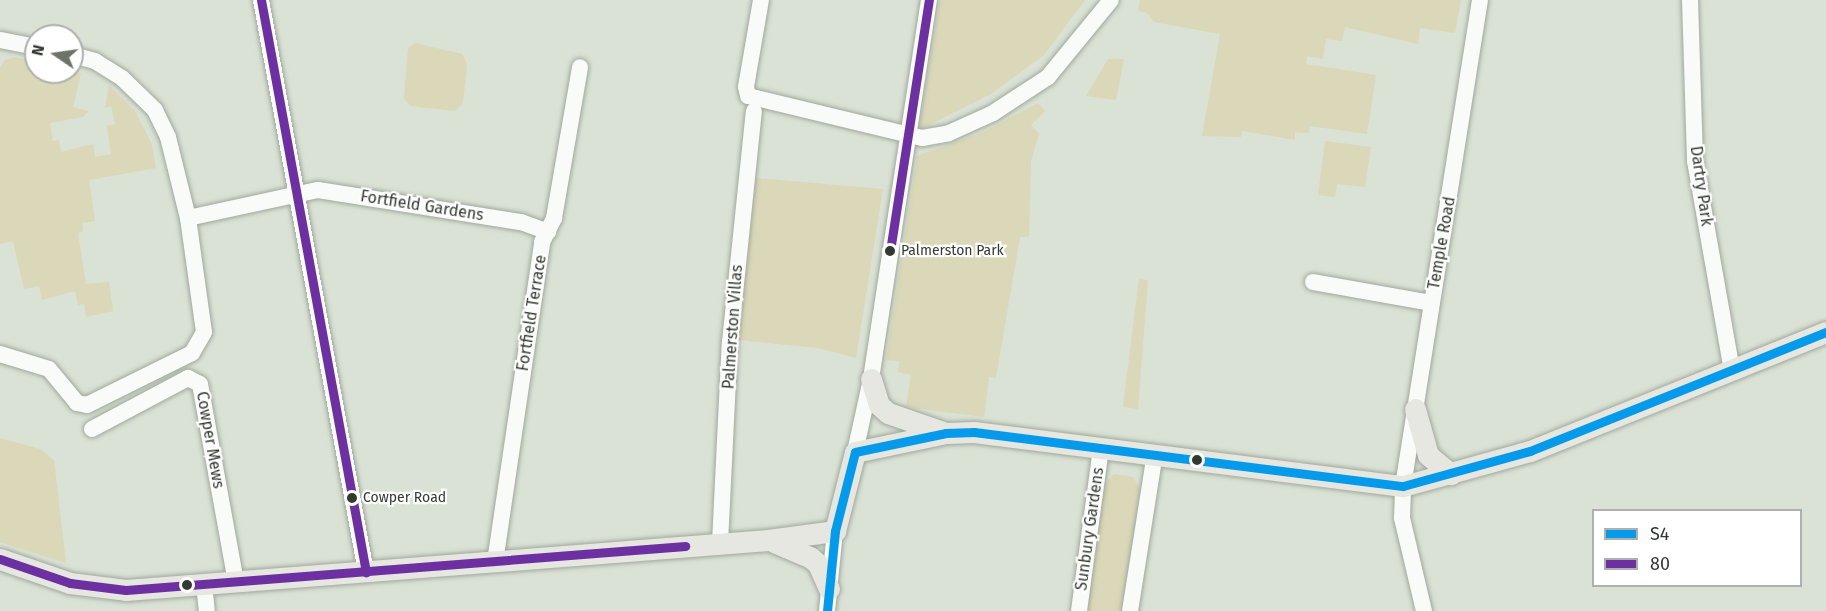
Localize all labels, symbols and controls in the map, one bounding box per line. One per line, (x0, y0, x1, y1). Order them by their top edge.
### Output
north arrow (24, 24, 84, 84)
text: N (27, 43, 48, 58)
street label: Dartry Park (1686, 145, 1716, 227)
street label: Fortfield Gardens (359, 187, 485, 225)
street label: Temple Road (1424, 195, 1460, 291)
place label: Palmerston Park (901, 243, 1004, 259)
marker: Palmerston Park (884, 245, 896, 257)
street label: Fortfield Terrace (513, 253, 551, 373)
street label: Palmerston Villas (719, 264, 747, 390)
street label: Cowper Mews (192, 390, 228, 490)
unlabelled marker (1191, 454, 1203, 466)
street label: Sunbury Gardens (1072, 466, 1108, 592)
place label: Cowper Road (363, 490, 446, 506)
marker: Cowper Road (346, 492, 358, 504)
legend (1592, 509, 1802, 587)
text: S4 (1650, 523, 1669, 545)
text: 80 (1650, 553, 1670, 575)
unlabelled marker (181, 579, 193, 591)

